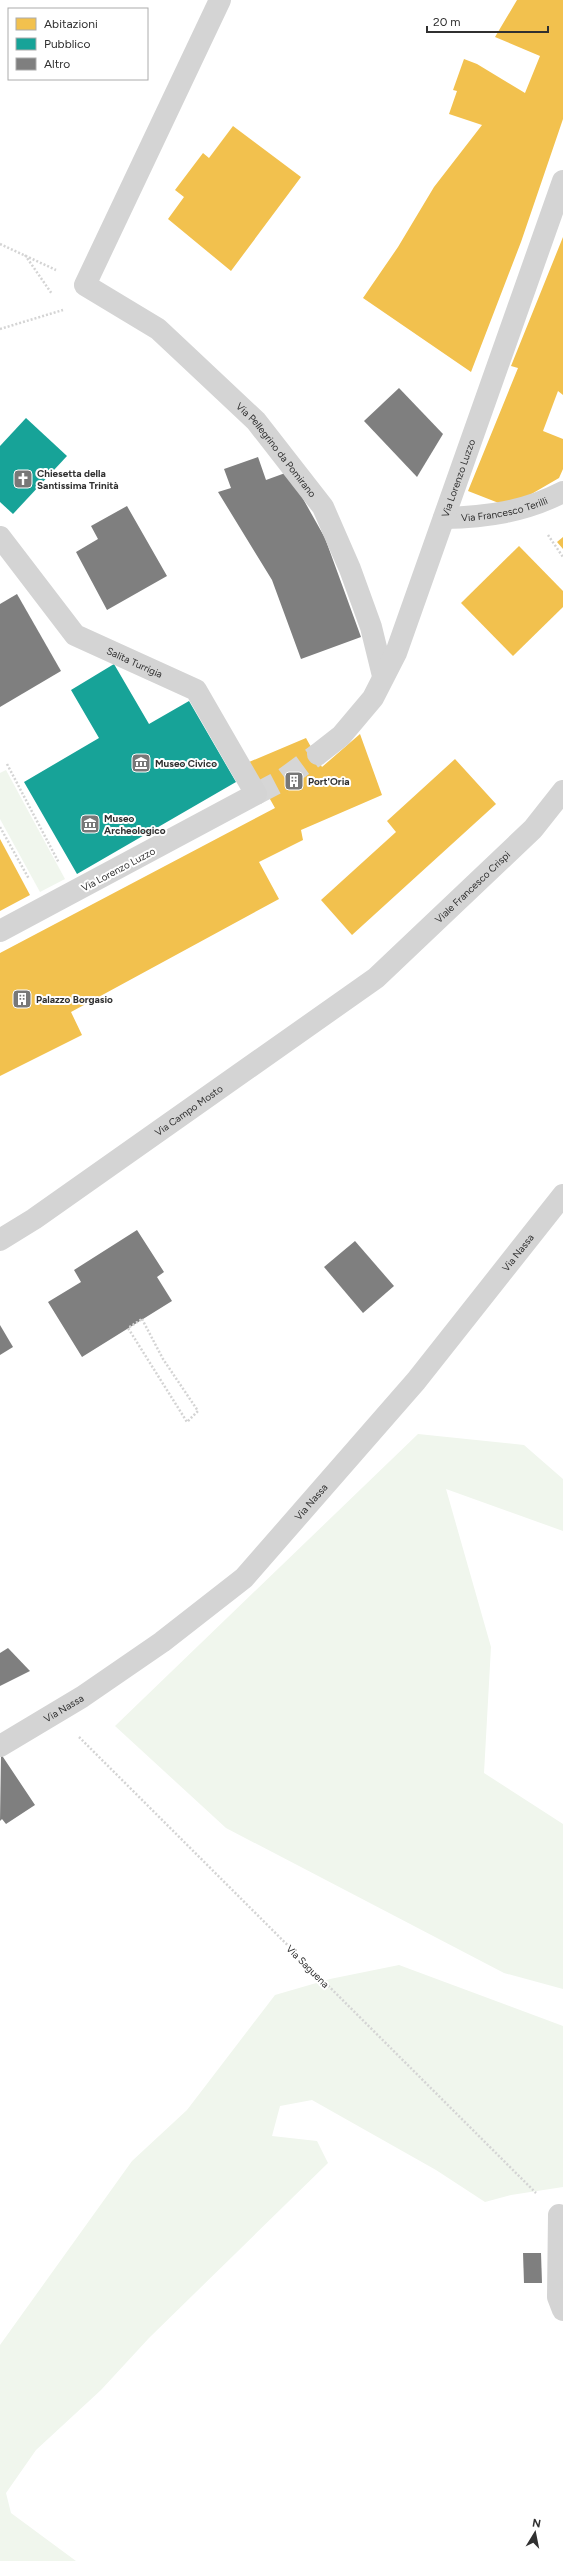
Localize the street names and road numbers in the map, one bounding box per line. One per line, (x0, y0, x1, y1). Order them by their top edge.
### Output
street label: Via Pellegrino da Pomirano (233, 400, 319, 500)
street label: Via Lorenzo Luzzo (439, 437, 478, 519)
street label: Via Francesco Terilli (461, 494, 550, 524)
street label: Salita Turrigia (104, 644, 165, 681)
street label: Via Lorenzo Luzzo (79, 844, 158, 894)
street label: Viale Francesco Crispi (432, 848, 513, 926)
street label: Via Campo Mosto (152, 1082, 226, 1139)
street label: Via Nassa (499, 1231, 537, 1274)
street label: Via Nassa (292, 1481, 330, 1523)
street label: Via Nassa (41, 1692, 86, 1725)
street label: Via Saguena (283, 1942, 332, 1991)

